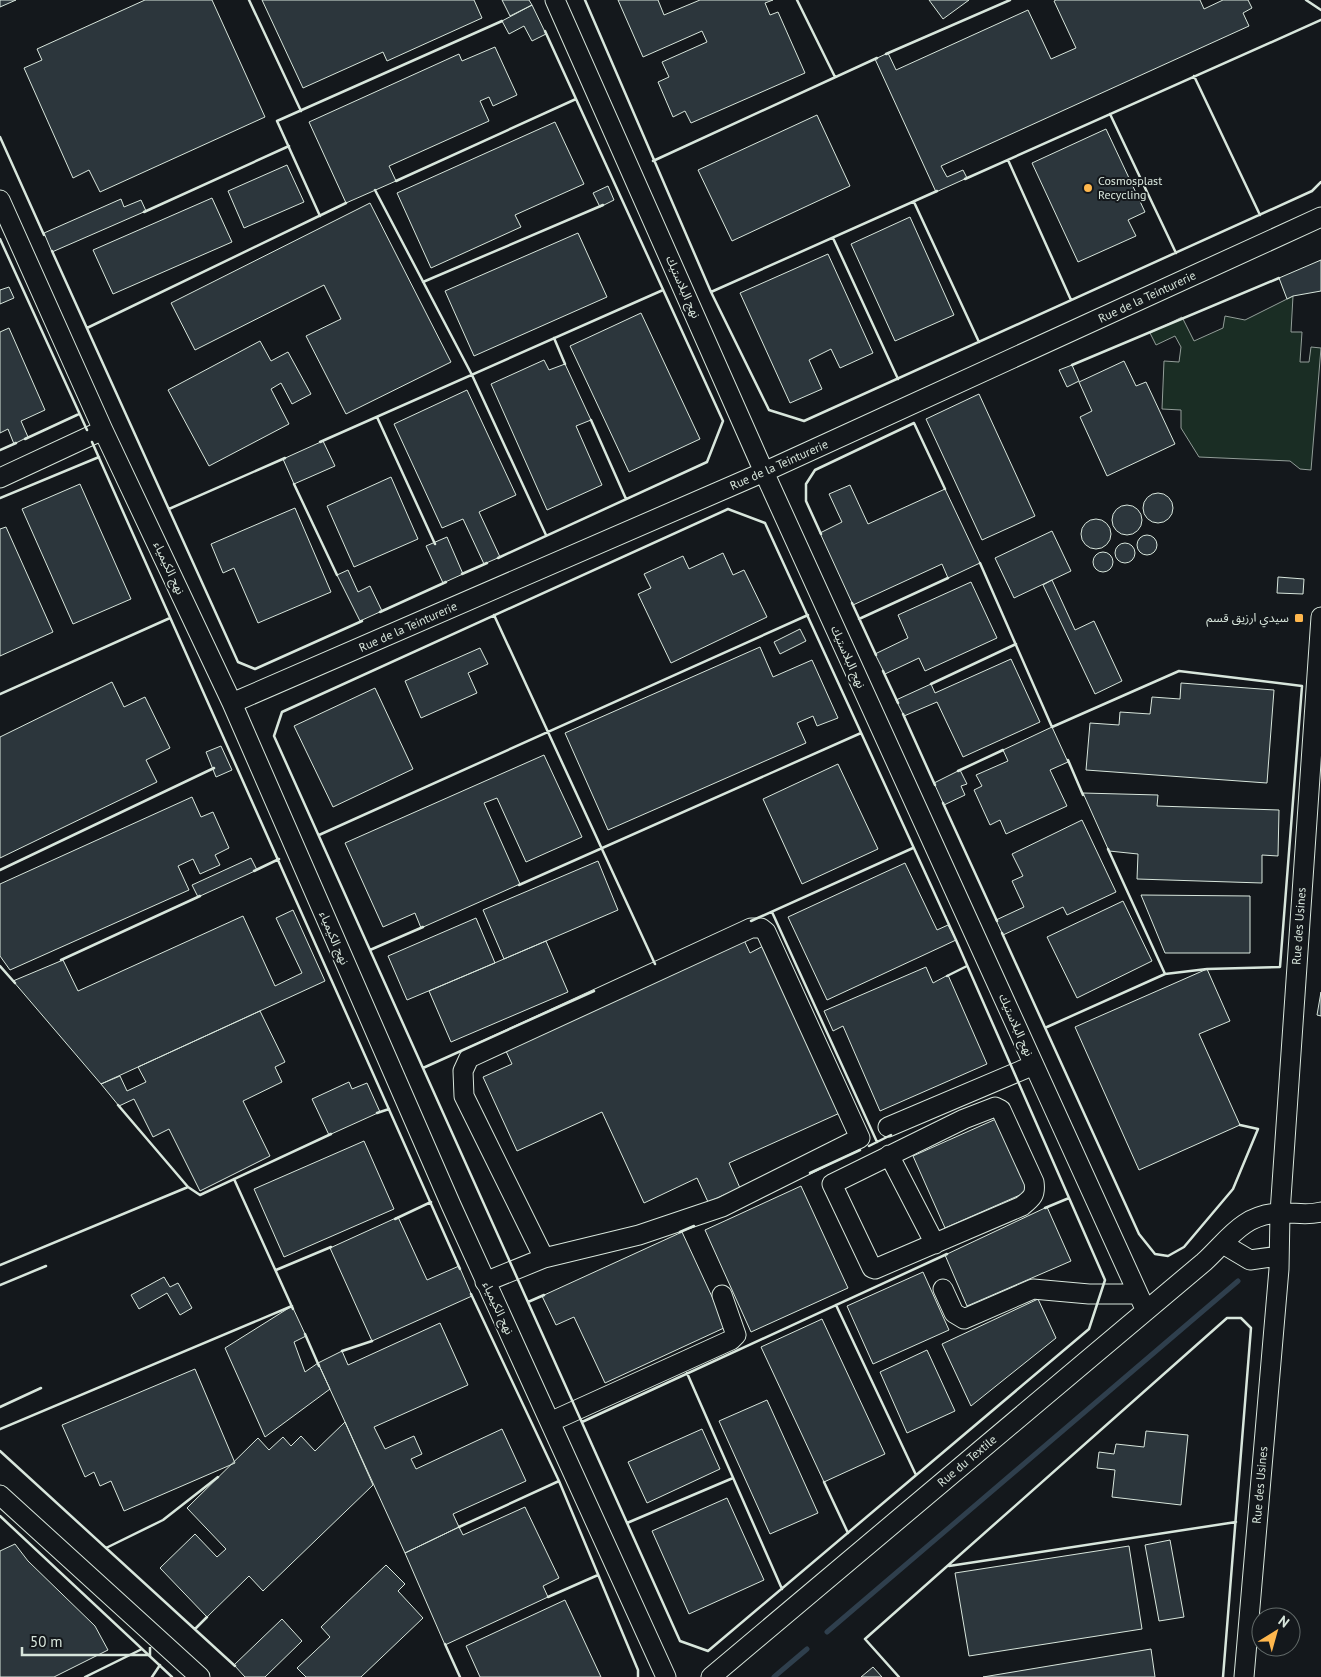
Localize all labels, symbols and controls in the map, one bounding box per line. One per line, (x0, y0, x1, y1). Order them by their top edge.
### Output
place label: Cosmosplast Recycling (1098, 173, 1162, 202)
marker: Cosmosplast Recycling (1082, 182, 1094, 194)
street label: نهج البلاستيك (661, 253, 704, 321)
street label: Rue de la Teinturerie (1096, 267, 1198, 326)
street label: Rue de la Teinturerie (727, 436, 830, 493)
street label: نهج الكيمياء (149, 539, 188, 597)
street label: Rue de la Teinturerie (356, 598, 459, 655)
place label: سيدي ارزيق قسم (1206, 610, 1289, 628)
marker: سيدي ارزيق قسم (1293, 612, 1305, 624)
street label: نهج البلاستيك (826, 623, 869, 691)
street label: Rue des Usines (1288, 887, 1309, 965)
street label: نهج الكيمياء (315, 909, 352, 968)
street label: نهج البلاستيك (994, 991, 1037, 1059)
street label: نهج الكيمياء (478, 1279, 517, 1337)
street label: Rue du Textile (934, 1432, 999, 1490)
street label: Rue des Usines (1249, 1446, 1270, 1524)
north arrow (1251, 1607, 1301, 1657)
text: N (1275, 1612, 1293, 1632)
scale bar (22, 1624, 150, 1656)
text: 50 m (30, 1632, 63, 1651)

